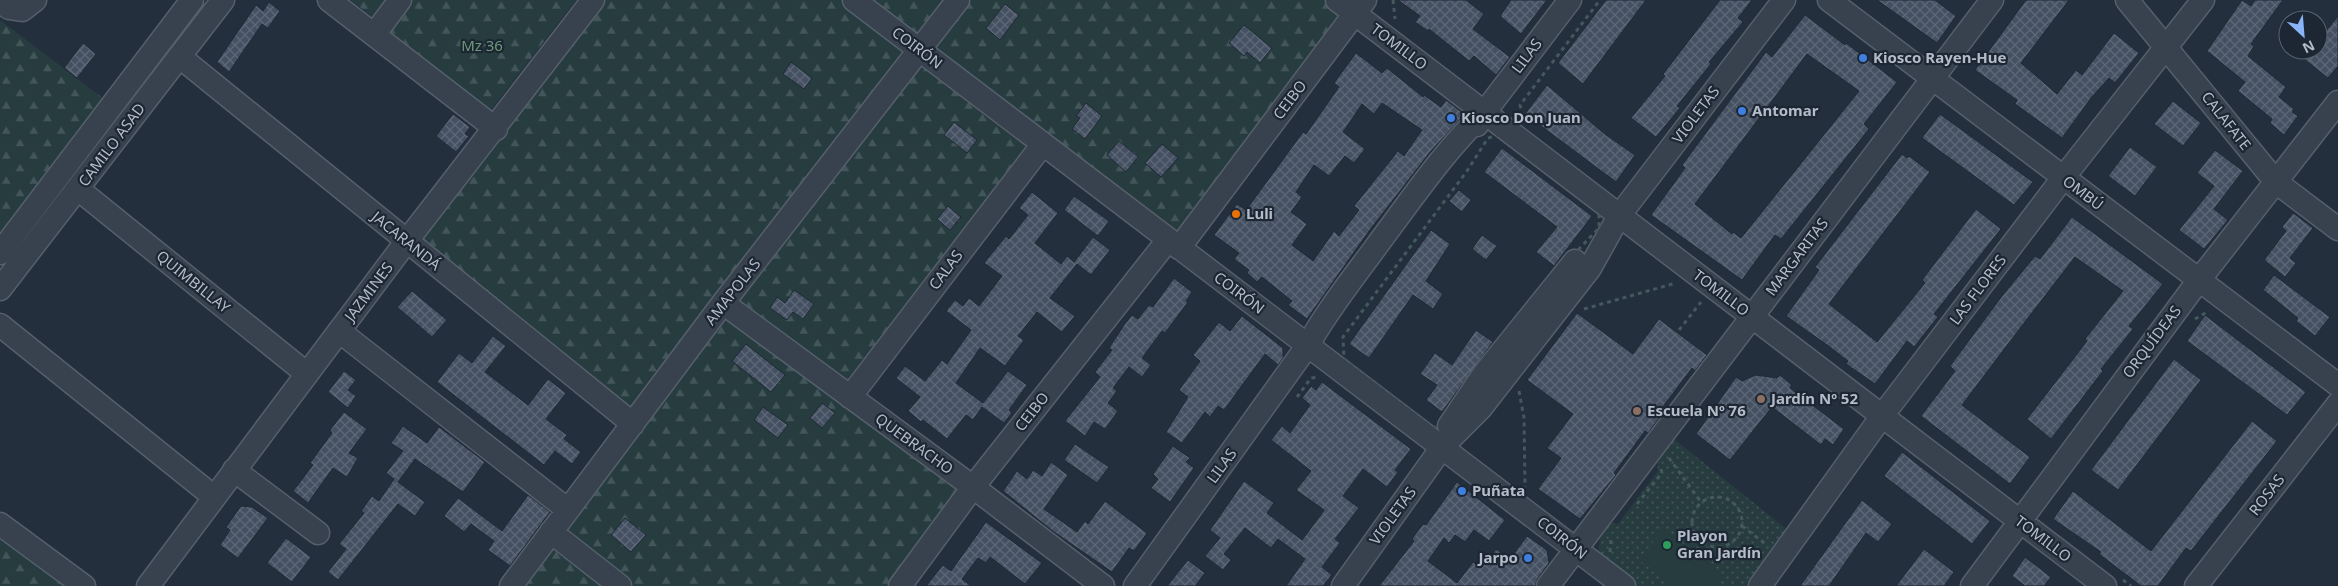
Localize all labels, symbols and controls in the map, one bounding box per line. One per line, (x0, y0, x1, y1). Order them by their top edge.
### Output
north arrow (2278, 10, 2328, 60)
street label: TOMILLO (1367, 18, 1432, 74)
street label: COIRÓN (888, 22, 947, 73)
street label: LILAS (1507, 34, 1546, 77)
park label: Mz 36 (461, 35, 503, 55)
text: N (2300, 36, 2318, 58)
place label: Kiosco Rayen-Hue (1873, 47, 2006, 67)
marker: Kiosco Rayen-Hue (1857, 52, 1869, 64)
street label: CEIBO (1268, 76, 1311, 123)
street label: VIOLETAS (1667, 82, 1723, 147)
street label: CALAFATE (2198, 87, 2256, 154)
street label: CAMILO ASAD (73, 99, 149, 190)
place label: Antomar (1752, 100, 1819, 120)
marker: Antomar (1736, 105, 1748, 117)
place label: Kiosco Don Juan (1461, 107, 1581, 127)
marker: Kiosco Don Juan (1445, 112, 1457, 124)
street label: OMBÚ (2059, 170, 2108, 214)
place label: Luli (1246, 203, 1273, 223)
street label: JACARANDÁ (367, 205, 445, 274)
marker: Luli (1230, 208, 1242, 220)
street label: MARGARITAS (1760, 213, 1832, 299)
street label: QUIMBILLAY (153, 245, 235, 317)
street label: CALAS (924, 246, 967, 293)
street label: LAS FLORES (1944, 250, 2010, 328)
street label: AMAPOLAS (700, 254, 764, 329)
street label: JAZMINES (338, 258, 397, 327)
street label: TOMILLO (1689, 264, 1754, 320)
street label: COIRÓN (1210, 267, 1269, 318)
street label: ORQUÍDEAS (2117, 301, 2185, 382)
street label: CEIBO (1010, 388, 1053, 435)
place label: Jardín Nº 52 (1769, 388, 1858, 408)
marker: Jardín Nº 52 (1755, 393, 1767, 405)
place label: Escuela Nº 76 (1647, 400, 1746, 420)
marker: Escuela Nº 76 (1631, 405, 1643, 417)
street label: QUEBRACHO (872, 408, 958, 478)
street label: LILAS (1202, 444, 1241, 487)
street label: ROSAS (2244, 470, 2289, 519)
place label: Puñata (1472, 480, 1525, 500)
street label: VIOLETAS (1364, 482, 1420, 548)
marker: Puñata (1456, 485, 1468, 497)
street label: TOMILLO (2011, 510, 2076, 566)
street label: COIRÓN (1533, 511, 1592, 563)
place label: Playon Gran Jardín (1677, 525, 1761, 562)
marker: Playon Gran Jardín (1661, 539, 1673, 551)
place label: Jarpo (1476, 547, 1518, 567)
marker: Jarpo (1522, 552, 1534, 564)

